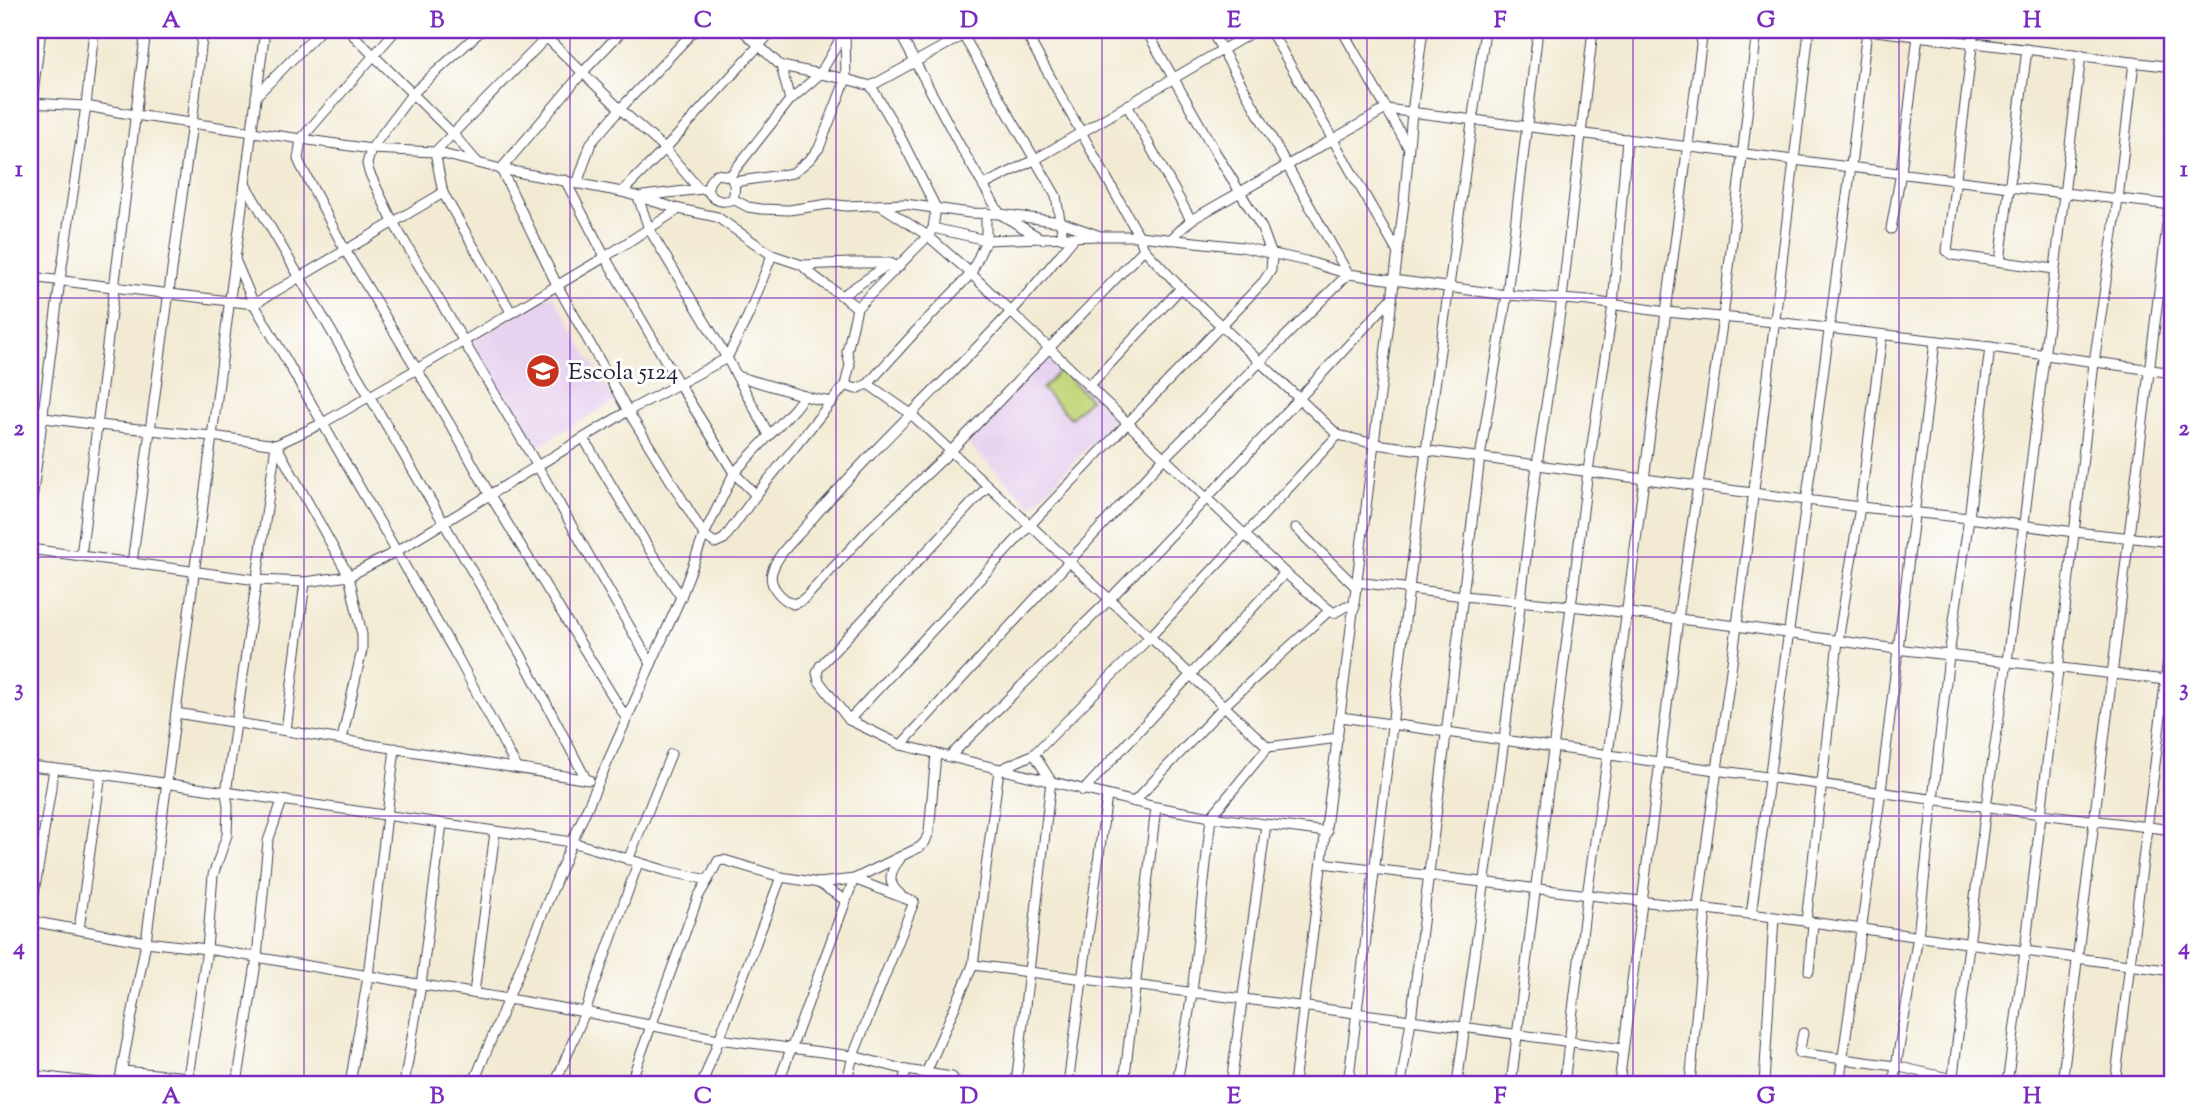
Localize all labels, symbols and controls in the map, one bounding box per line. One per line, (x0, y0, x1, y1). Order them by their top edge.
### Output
text: A (162, 5, 181, 38)
text: B (430, 5, 445, 38)
text: C (694, 5, 712, 38)
text: D (960, 5, 978, 38)
text: E (1227, 5, 1241, 38)
text: F (1494, 5, 1507, 38)
text: G (1757, 5, 1776, 38)
text: H (2023, 5, 2042, 38)
text: 1 (15, 154, 23, 187)
text: 1 (2180, 154, 2188, 187)
school or university icon: Escola 5124 (524, 352, 562, 390)
place label: Escola 5124 (568, 356, 678, 390)
text: 2 (14, 413, 25, 446)
text: 2 (2179, 413, 2190, 446)
text: 3 (14, 673, 24, 706)
text: 3 (2179, 673, 2189, 706)
text: 4 (12, 932, 25, 965)
text: 4 (2177, 932, 2190, 965)
text: A (162, 1081, 181, 1114)
text: B (430, 1081, 445, 1114)
text: C (694, 1081, 712, 1114)
text: D (960, 1081, 978, 1114)
text: E (1227, 1081, 1241, 1114)
text: F (1494, 1081, 1507, 1114)
text: G (1757, 1081, 1776, 1114)
text: H (2023, 1081, 2042, 1114)

